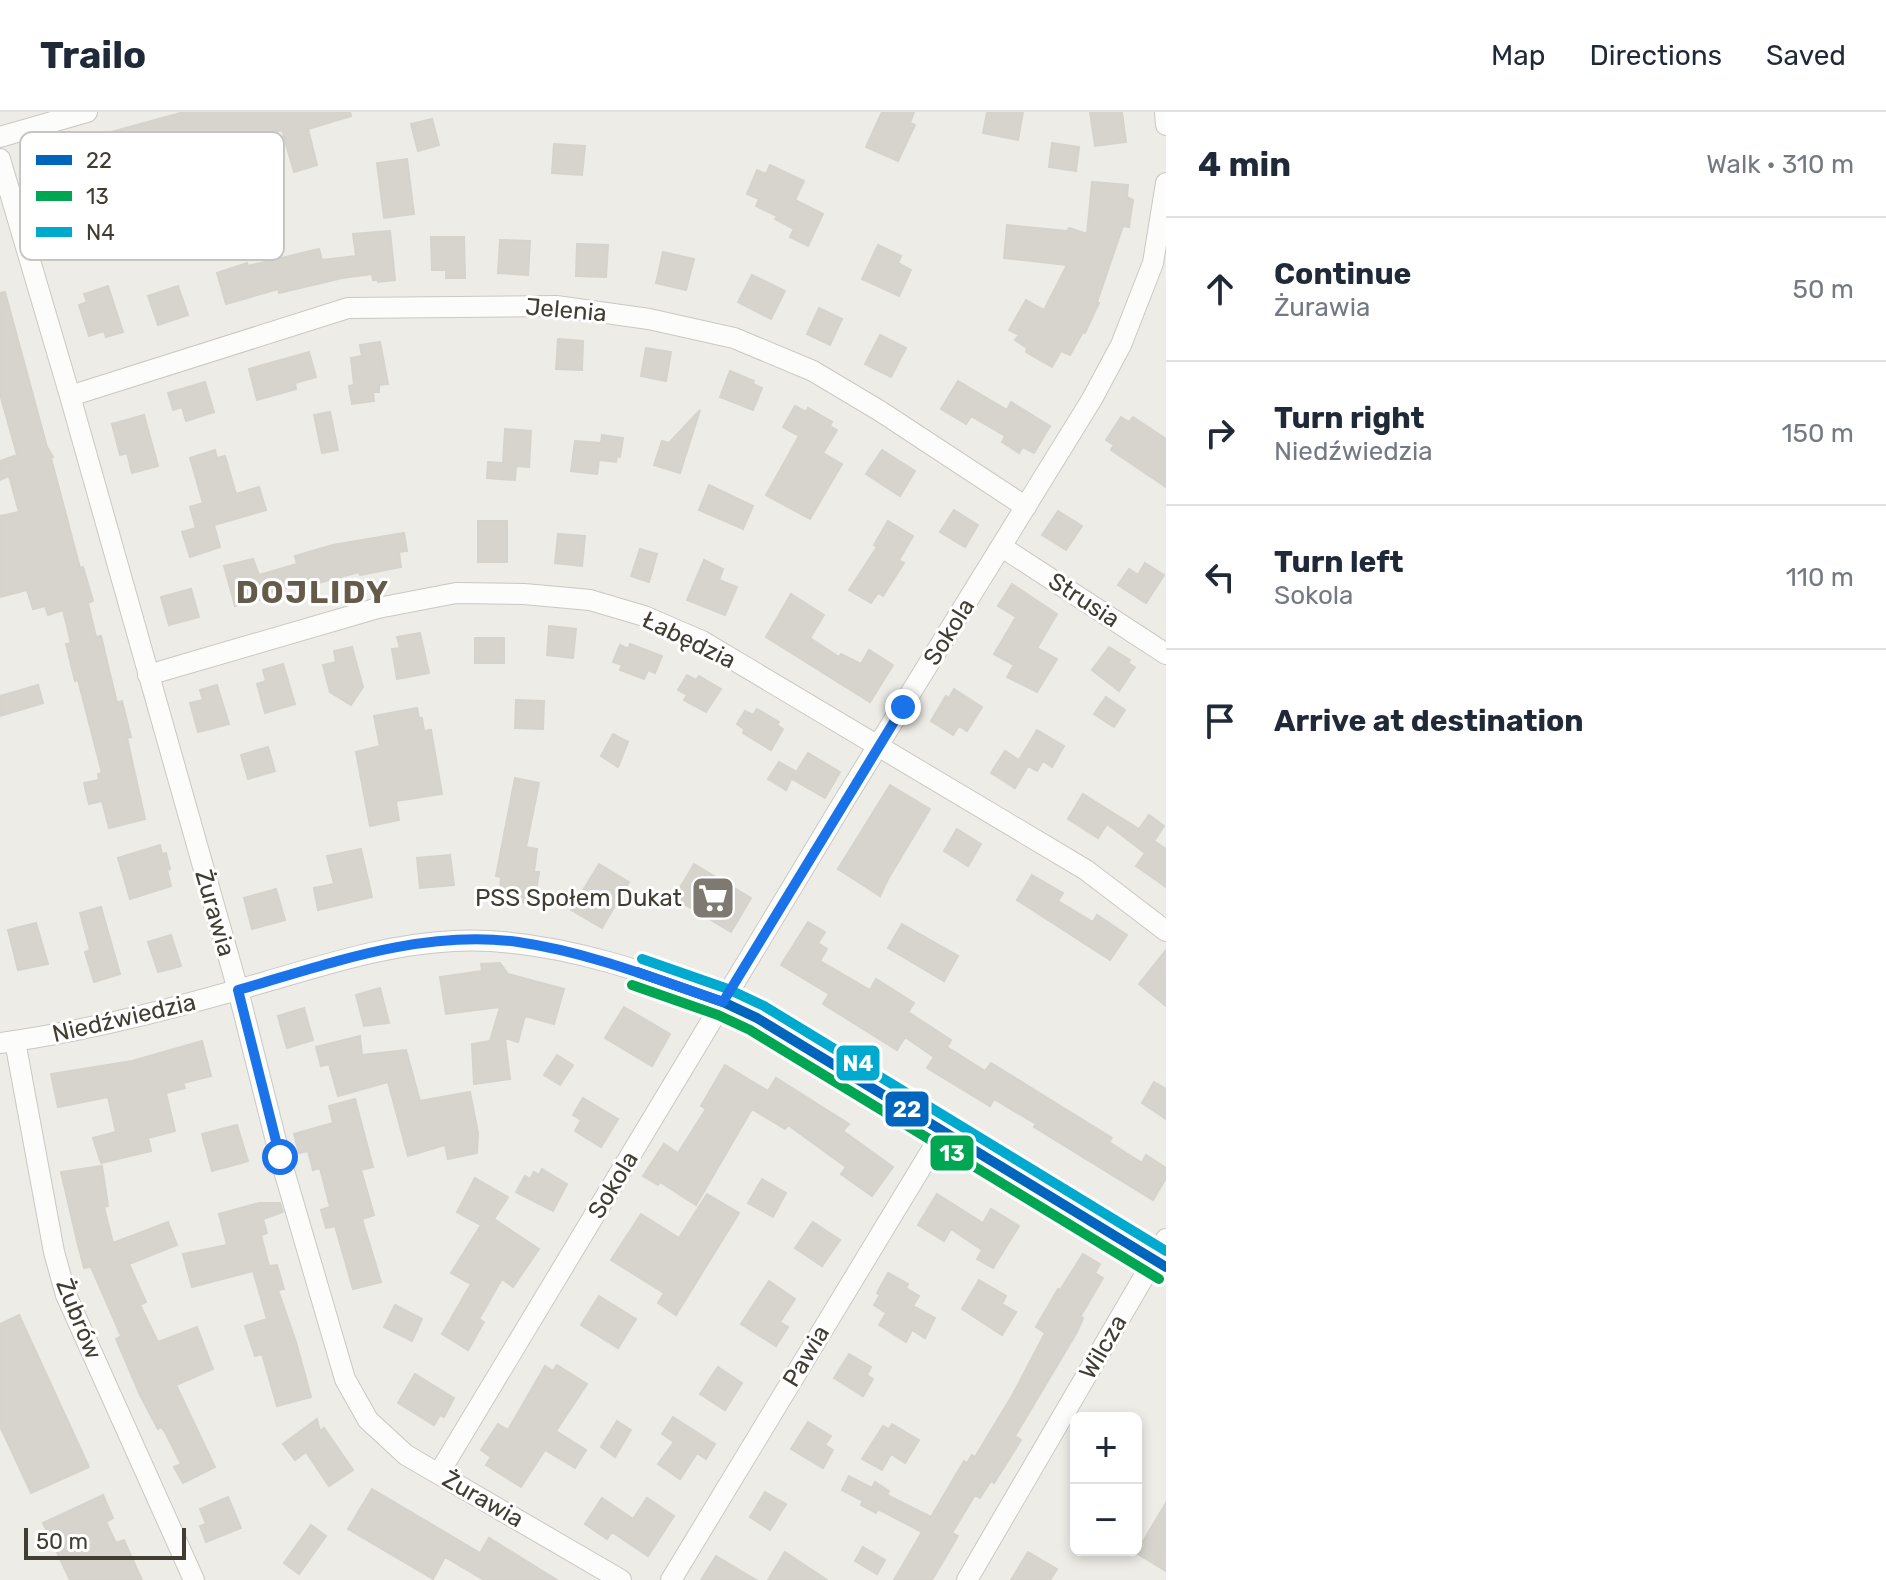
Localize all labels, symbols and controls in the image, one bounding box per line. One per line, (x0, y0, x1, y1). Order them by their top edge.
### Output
text: Trailo (40, 32, 146, 78)
text: Map (1491, 39, 1545, 72)
text: Directions (1589, 39, 1722, 72)
text: Saved (1766, 39, 1846, 72)
legend (20, 132, 284, 260)
text: 4 min (1198, 144, 1291, 185)
text: 22 (86, 147, 112, 174)
text: Walk · 310 m (1706, 149, 1854, 180)
text: 13 (86, 183, 109, 210)
text: N4 (86, 219, 115, 246)
text: Continue (1274, 256, 1411, 292)
icon: ahead (1198, 267, 1242, 311)
text: 50 m (1793, 274, 1854, 305)
text: Żurawia (1274, 292, 1370, 323)
street label: Jelenia (524, 293, 608, 327)
text: Turn right (1274, 400, 1425, 436)
icon: right (1198, 411, 1242, 455)
text: 150 m (1781, 418, 1854, 449)
text: Niedźwiedzia (1274, 436, 1433, 467)
text: Turn left (1274, 544, 1404, 580)
icon: left (1198, 555, 1242, 599)
text: 110 m (1786, 562, 1854, 593)
street label: Strusia (1043, 567, 1125, 633)
district label: DOJLIDY (236, 573, 390, 611)
text: Sokola (1274, 580, 1353, 611)
street label: Sokola (918, 593, 980, 671)
street label: Łabędzia (638, 605, 740, 675)
route end (885, 689, 921, 725)
icon: arrive (1198, 699, 1242, 743)
text: Arrive at destination (1274, 703, 1584, 739)
street label: Żurawia (189, 866, 241, 960)
supermarket icon: PSS Społem Dukat (689, 874, 737, 922)
place label: PSS Społem Dukat (475, 884, 682, 912)
street label: Niedźwiedzia (49, 988, 199, 1048)
line badge: N4 (835, 1044, 881, 1082)
text: N4 (843, 1050, 873, 1077)
line badge: 22 (884, 1090, 930, 1128)
text: 22 (893, 1096, 921, 1123)
line badge: 13 (929, 1134, 975, 1172)
route start (262, 1139, 298, 1175)
text: 13 (939, 1140, 965, 1167)
street label: Sokola (582, 1146, 644, 1224)
street label: Żubrów (50, 1275, 108, 1363)
street label: Wilcza (1073, 1310, 1133, 1384)
street label: Pawia (777, 1320, 835, 1392)
map controls (1070, 1412, 1142, 1556)
button: + (1070, 1412, 1142, 1484)
street label: Żurawia (438, 1465, 528, 1533)
button: − (1070, 1484, 1142, 1556)
scale bar (24, 1524, 186, 1560)
text: 50 m (36, 1528, 88, 1555)

